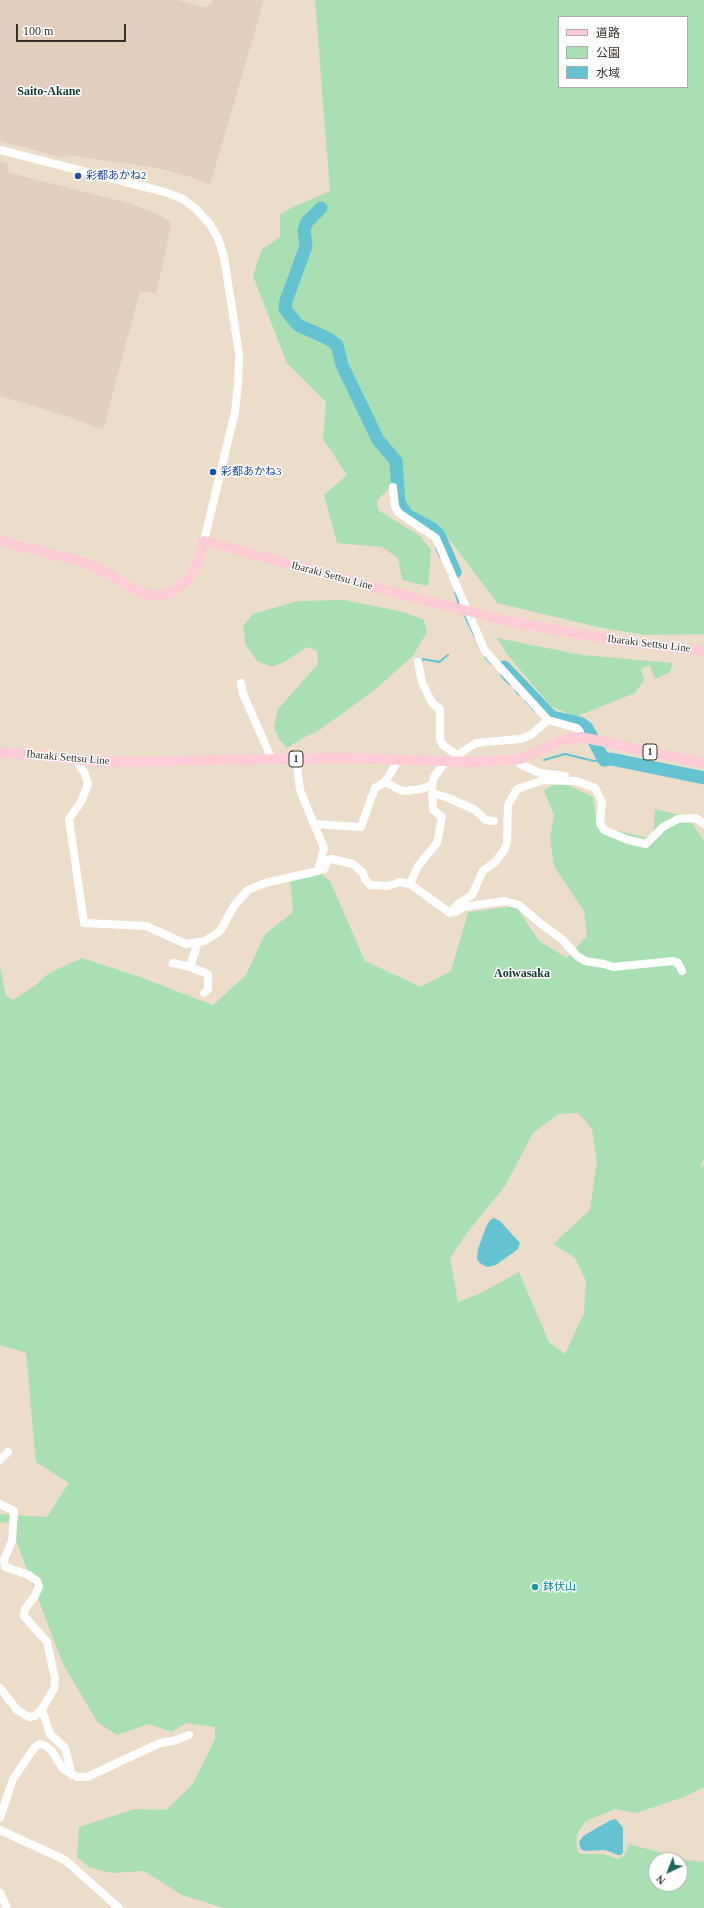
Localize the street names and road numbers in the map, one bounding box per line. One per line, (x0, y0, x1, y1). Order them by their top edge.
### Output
street label: Ibaraki Settsu Line (290, 559, 374, 593)
street label: Ibaraki Settsu Line (607, 632, 691, 656)
road number: 1 (643, 744, 657, 760)
street label: Ibaraki Settsu Line (26, 748, 110, 768)
road number: 1 (289, 751, 303, 767)

